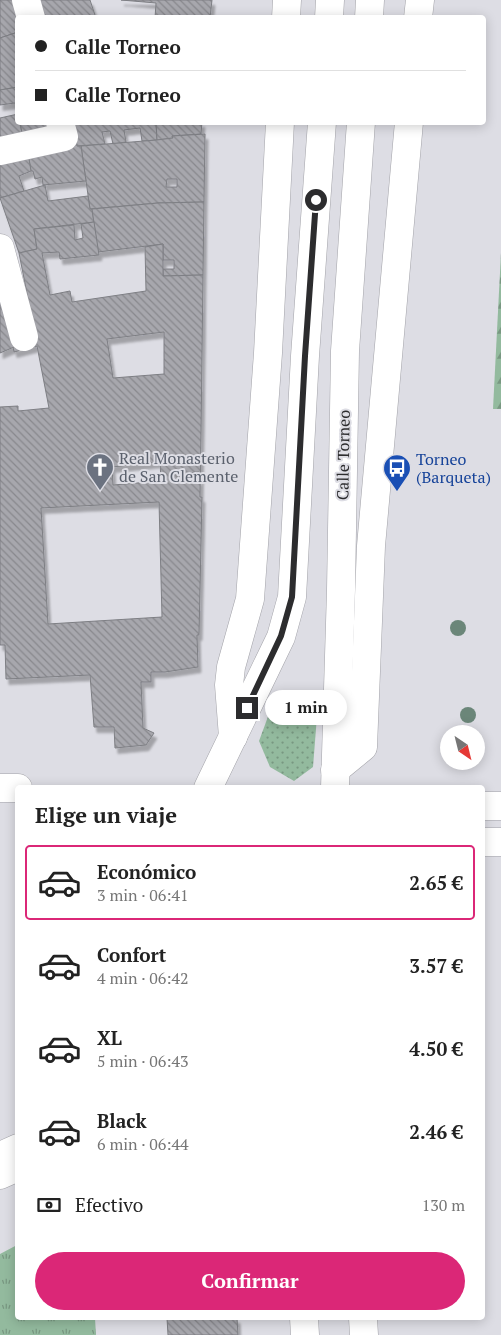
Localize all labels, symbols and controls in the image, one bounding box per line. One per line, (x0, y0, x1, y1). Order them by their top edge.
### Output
text: Calle Torneo (65, 34, 181, 59)
text: Calle Torneo (65, 82, 181, 107)
route start (305, 189, 327, 211)
street label: Calle Torneo (331, 410, 355, 500)
place label: Real Monasterio de San Clemente (119, 447, 238, 487)
place label: Torneo (Barqueta) (416, 448, 491, 488)
church icon: Real Monasterio de San Clemente (85, 452, 115, 491)
bus stop icon: Torneo (Barqueta) (382, 453, 412, 492)
callout: 1 min (264, 690, 347, 726)
text: 1 min (284, 696, 328, 718)
route end (236, 697, 258, 719)
north arrow (440, 725, 485, 770)
map controls (440, 725, 485, 770)
text: Elige un viaje (35, 800, 177, 829)
text: Económico (97, 859, 196, 884)
icon: car (37, 860, 82, 905)
text: 2.65 € (409, 870, 463, 895)
text: 3 min · 06:41 (97, 884, 189, 906)
text: Confort (97, 942, 166, 967)
icon: car (37, 943, 82, 988)
text: 3.57 € (409, 953, 463, 978)
text: 4 min · 06:42 (97, 967, 189, 989)
text: XL (97, 1025, 122, 1050)
icon: car (37, 1026, 82, 1071)
text: 4.50 € (409, 1036, 463, 1061)
text: 5 min · 06:43 (97, 1050, 189, 1072)
text: Black (97, 1108, 147, 1133)
icon: car (37, 1109, 82, 1154)
text: 2.46 € (409, 1119, 463, 1144)
text: 6 min · 06:44 (97, 1133, 189, 1155)
icon: cash (35, 1191, 63, 1219)
text: Efectivo (75, 1192, 143, 1217)
text: 130 m (422, 1194, 465, 1216)
button: Confirmar (35, 1252, 465, 1310)

